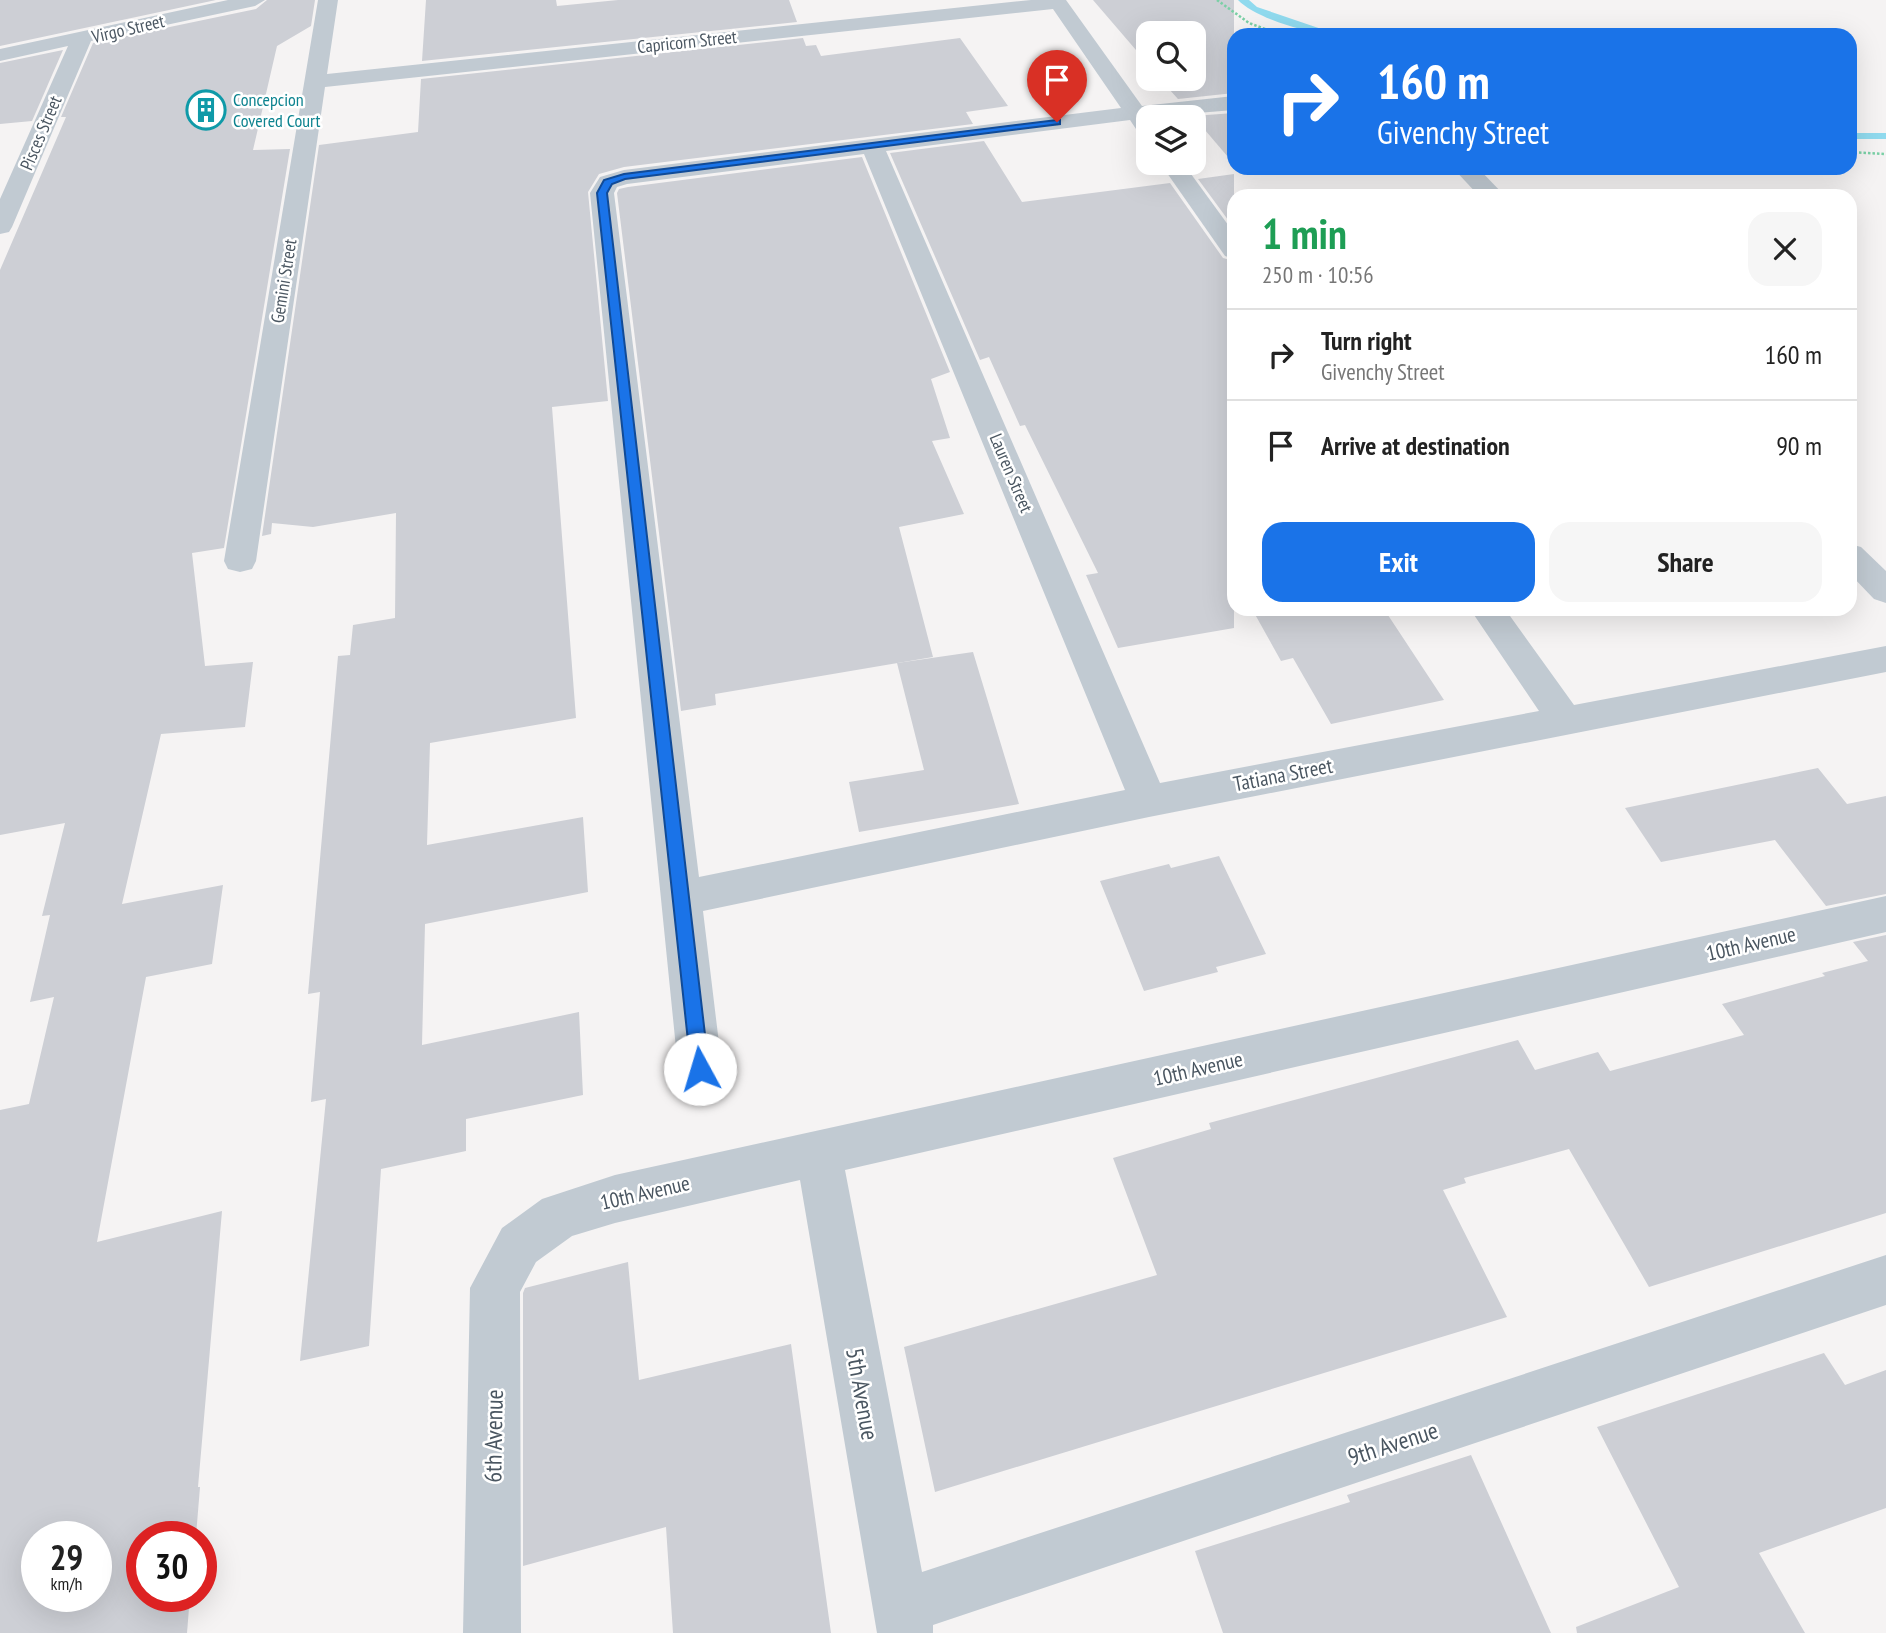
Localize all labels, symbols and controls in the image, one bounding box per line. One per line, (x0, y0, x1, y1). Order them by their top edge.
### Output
street label: Virgo Street (88, 9, 166, 48)
map controls (1136, 21, 1206, 175)
button: search (1136, 21, 1206, 91)
street label: Capricorn Street (636, 25, 738, 58)
text: 160 m (1377, 49, 1490, 113)
pin (1027, 50, 1087, 122)
icon: right (1262, 56, 1353, 147)
icon: arrive (1038, 61, 1076, 99)
place label: Concepcion Covered Court (233, 88, 320, 132)
building icon: Concepcion Covered Court (185, 89, 227, 131)
street label: Pisces Street (15, 92, 67, 174)
button: layers (1136, 105, 1206, 175)
text: Givenchy Street (1377, 111, 1549, 153)
text: 1 min (1262, 206, 1347, 261)
button: close (1748, 212, 1822, 286)
street label: Gemini Street (266, 237, 302, 325)
text: 250 m · 10:56 (1262, 260, 1374, 289)
text: Turn right (1321, 324, 1412, 357)
icon: right (1262, 336, 1300, 374)
text: 160 m (1764, 338, 1822, 371)
text: Givenchy Street (1321, 357, 1445, 386)
icon: arrive (1262, 427, 1300, 465)
text: Arrive at destination (1321, 429, 1510, 462)
text: 90 m (1776, 429, 1822, 462)
street label: Lauren Street (985, 430, 1038, 516)
button: Exit (1262, 522, 1535, 602)
button: Share (1549, 522, 1822, 602)
street label: Tatiana Street (1231, 752, 1335, 797)
street label: 10th Avenue (1704, 920, 1798, 967)
position arrow (663, 1032, 737, 1106)
street label: 10th Avenue (1151, 1045, 1245, 1092)
street label: 10th Avenue (598, 1169, 692, 1216)
street label: 5th Avenue (839, 1345, 886, 1442)
street label: 6th Avenue (477, 1389, 510, 1483)
street label: 9th Avenue (1344, 1414, 1442, 1473)
speed limit sign: 30 (126, 1521, 217, 1612)
text: 29 (50, 1534, 83, 1580)
text: km/h (51, 1572, 82, 1595)

